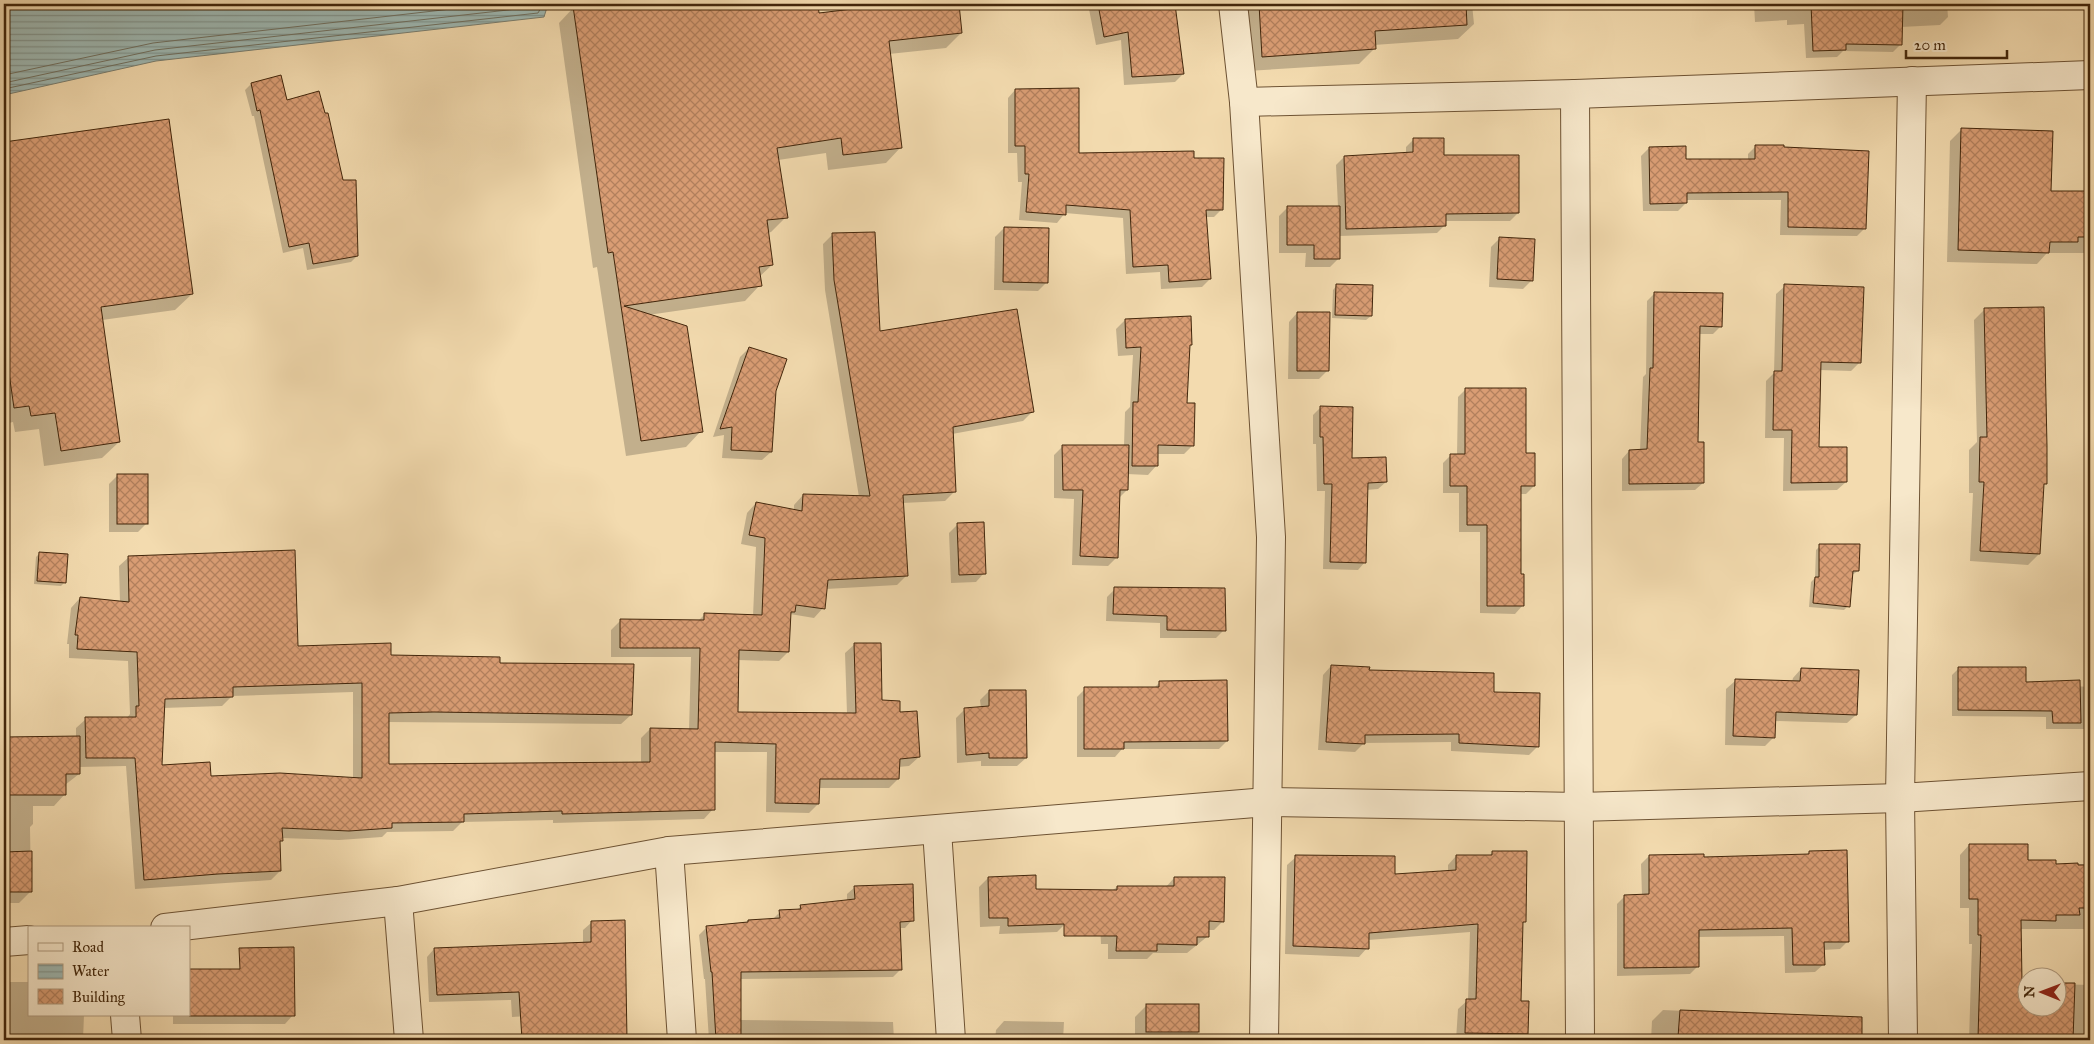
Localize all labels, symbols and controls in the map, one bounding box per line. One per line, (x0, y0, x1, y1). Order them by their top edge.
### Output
scale bar (1906, 28, 2008, 60)
text: 20 m (1914, 36, 1946, 54)
legend (28, 926, 190, 1016)
text: Road (72, 938, 104, 956)
text: Water (72, 962, 109, 980)
north arrow (2016, 966, 2066, 1016)
text: N (2021, 986, 2038, 998)
text: Building (72, 988, 126, 1006)

